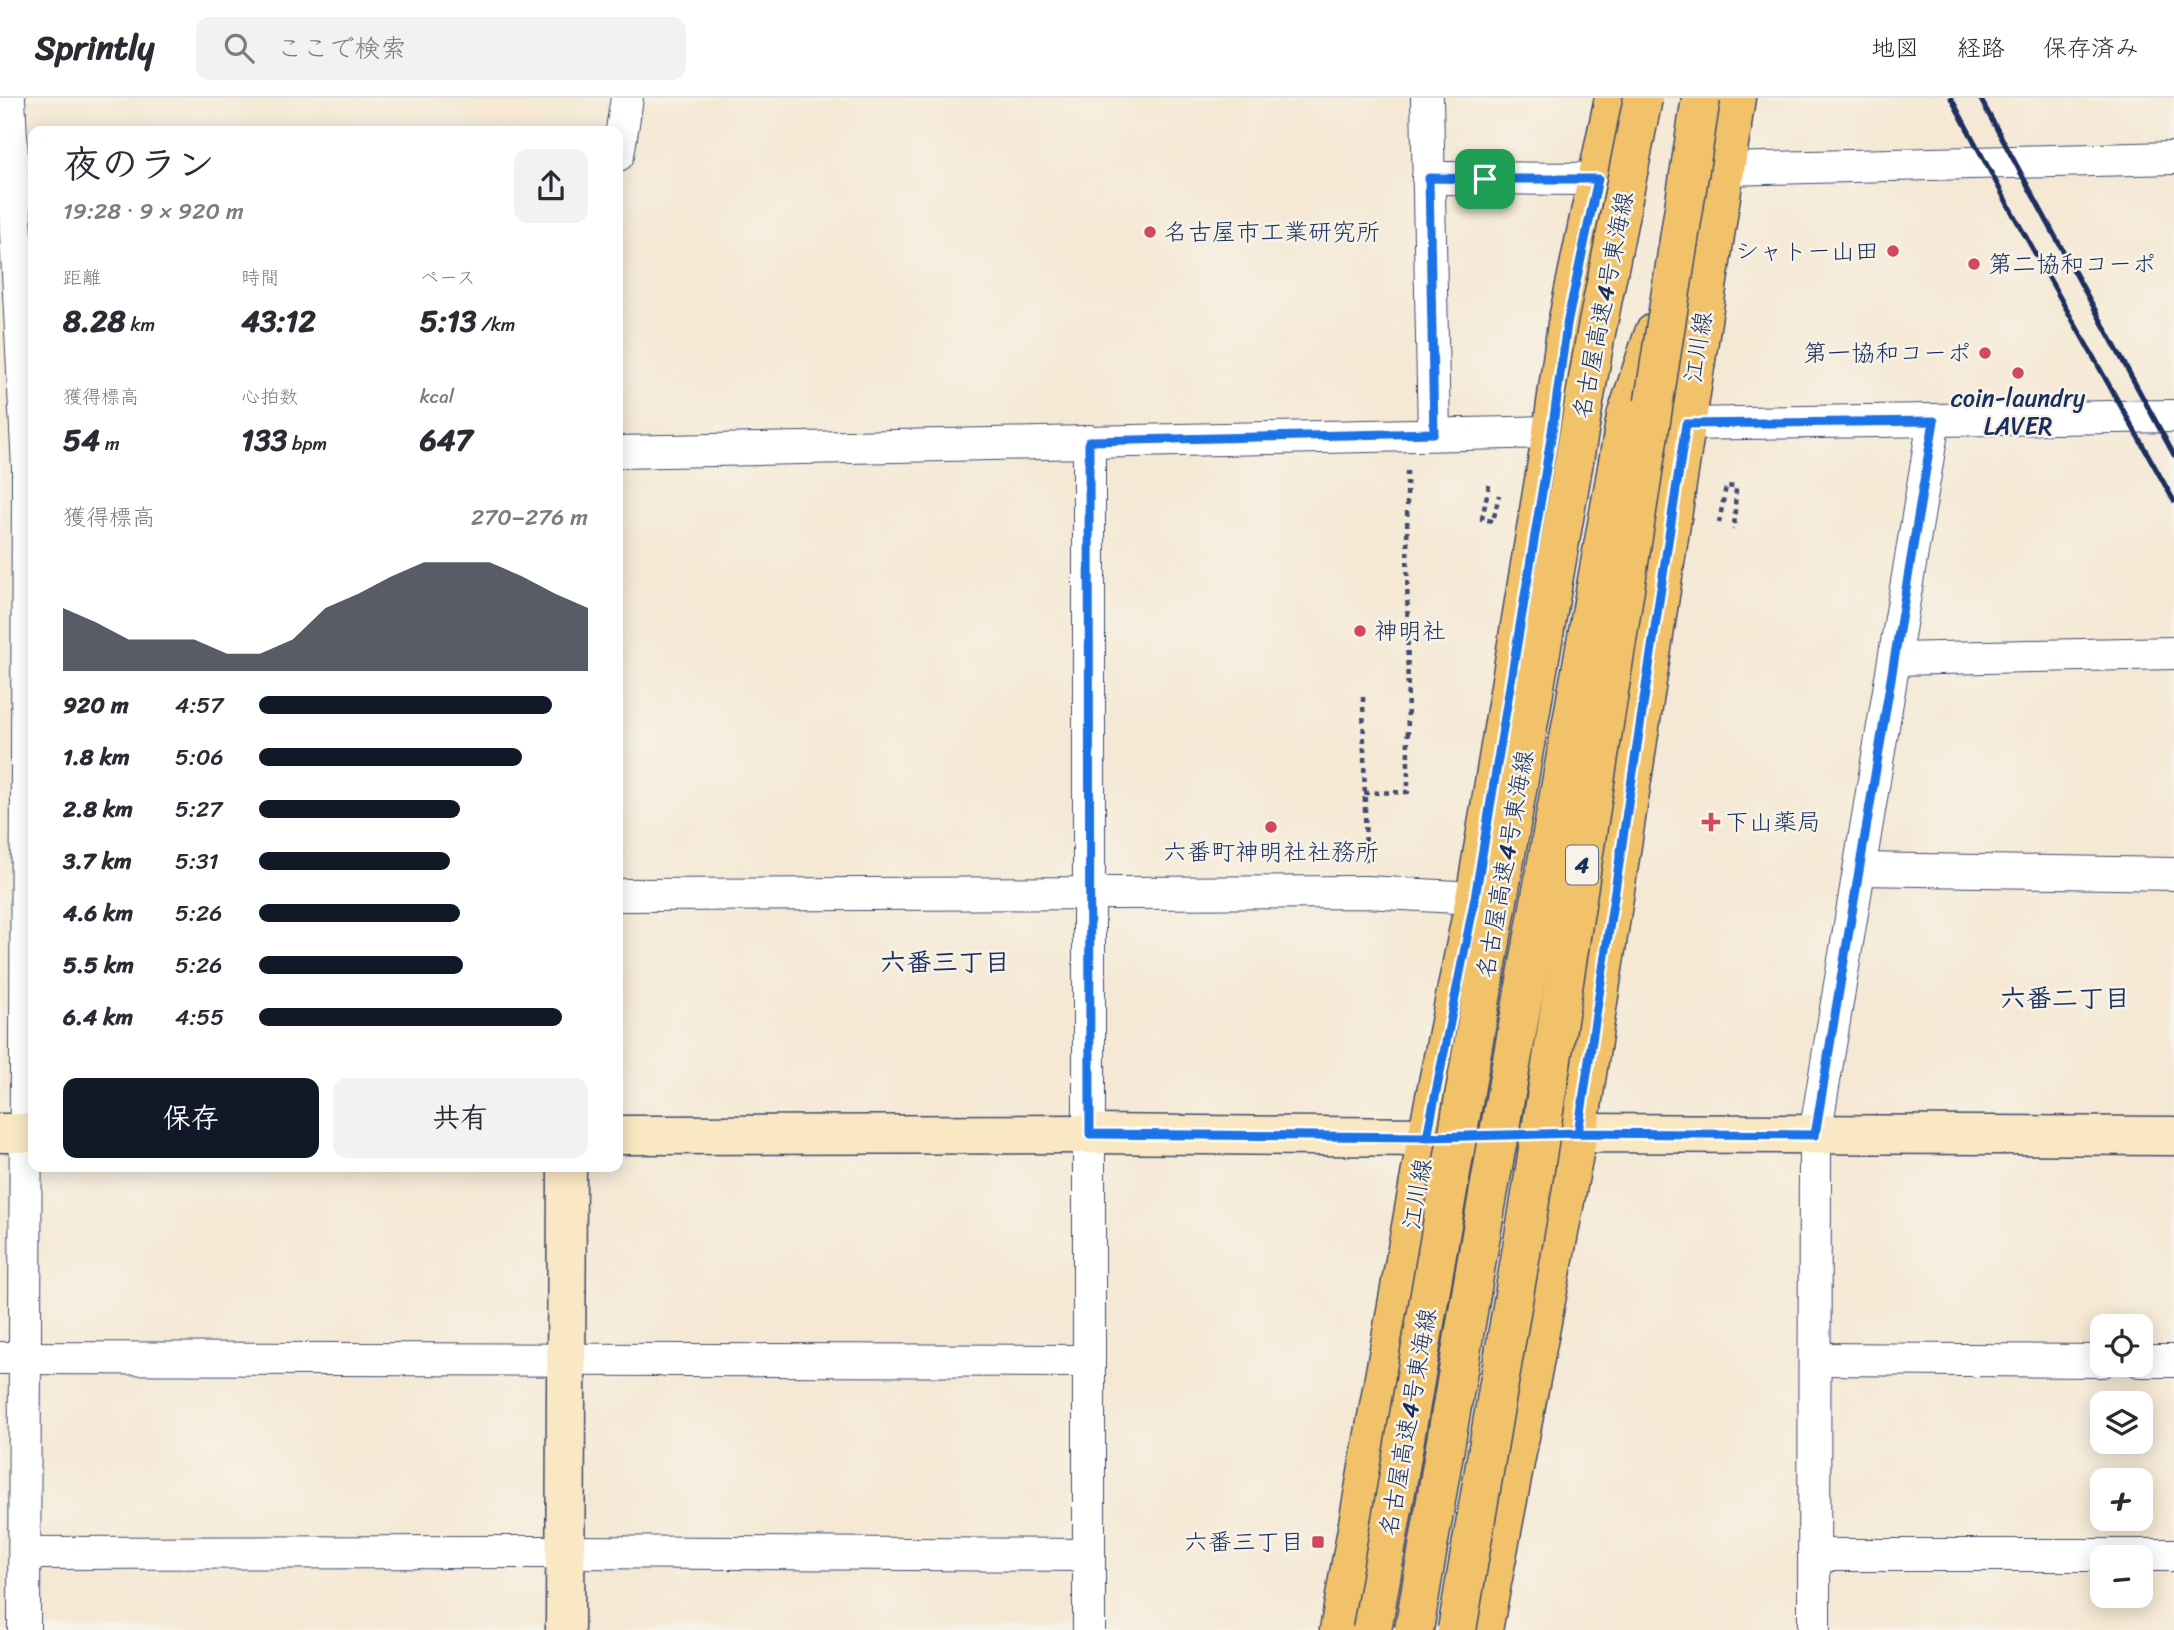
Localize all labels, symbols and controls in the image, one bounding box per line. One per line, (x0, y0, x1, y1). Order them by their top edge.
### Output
search box (196, 17, 686, 80)
text: Sprintly (35, 19, 154, 77)
text: ここで検索 (276, 25, 406, 71)
text: 地図 (1871, 27, 1919, 69)
text: 経路 (1957, 27, 2005, 69)
text: 保存済み (2043, 27, 2139, 69)
icon: search (220, 29, 258, 67)
text: 夜のラン (63, 131, 215, 198)
button: share (514, 149, 588, 223)
pin (1455, 149, 1515, 209)
icon: arrive (1466, 160, 1504, 198)
street label: 名古屋高速4号東海線 (1560, 188, 1646, 422)
text: 19:28 · 9 × 920 m (63, 191, 244, 232)
place label: 名古屋市工業研究所 (1164, 211, 1380, 253)
marker: 名古屋市工業研究所 (1142, 224, 1158, 240)
place label: シャトー山田 (1735, 230, 1879, 272)
marker: シャトー山田 (1885, 243, 1901, 259)
place label: 第二協和コーポ (1988, 243, 2156, 285)
marker: 第二協和コーポ (1966, 256, 1982, 272)
text: 距離 (63, 261, 101, 294)
text: 時間 (241, 261, 279, 294)
text: ペース (420, 261, 476, 294)
text: 8.28 (63, 294, 126, 348)
text: 43:12 (241, 294, 316, 348)
text: 5:13 (420, 294, 476, 348)
text: km (126, 308, 155, 341)
text: /km (476, 308, 515, 341)
street label: 江川線 (1672, 308, 1724, 386)
place label: 第一協和コーポ (1803, 332, 1971, 374)
marker: 第一協和コーポ (1977, 345, 1993, 361)
marker: coin-laundry LAVER (2010, 365, 2026, 381)
place label: coin-laundry LAVER (1951, 377, 2086, 447)
text: 獲得標高 (63, 380, 139, 413)
text: 心拍数 (241, 380, 298, 413)
text: kcal (420, 380, 454, 413)
text: 54 (63, 413, 100, 467)
text: 133 (241, 413, 287, 467)
text: 647 (420, 413, 473, 467)
text: m (100, 427, 120, 460)
text: bpm (287, 427, 327, 460)
text: 獲得標高 (63, 497, 155, 538)
text: 270–276 m (471, 497, 588, 538)
place label: 神明社 (1374, 610, 1446, 652)
marker: 神明社 (1352, 623, 1368, 639)
text: 920 m (63, 685, 129, 726)
text: 4:57 (175, 685, 224, 726)
text: 1.8 km (63, 737, 130, 778)
text: 5:06 (175, 737, 224, 778)
street label: 名古屋高速4号東海線 (1464, 747, 1546, 981)
text: 2.8 km (63, 789, 133, 830)
text: 5:27 (175, 789, 222, 830)
place label: 下山薬局 (1725, 801, 1821, 843)
marker: 下山薬局 (1703, 814, 1719, 830)
marker: 六番町神明社社務所 (1263, 819, 1279, 835)
place label: 六番町神明社社務所 (1163, 831, 1379, 873)
text: 3.7 km (63, 841, 132, 882)
text: 5:31 (175, 841, 219, 882)
road number: 4 (1566, 846, 1598, 884)
text: 4.6 km (63, 893, 133, 934)
text: 5:26 (175, 893, 222, 934)
district label: 六番三丁目 (880, 939, 1010, 985)
text: 5.5 km (63, 945, 134, 986)
text: 5:26 (175, 945, 222, 986)
district label: 六番二丁目 (2000, 975, 2130, 1021)
text: 6.4 km (63, 997, 133, 1038)
text: 4:55 (175, 997, 224, 1038)
button: 保存 (63, 1078, 319, 1158)
button: 共有 (333, 1078, 588, 1158)
street label: 江川線 (1390, 1155, 1444, 1233)
street label: 名古屋高速4号東海線 (1367, 1305, 1449, 1539)
map controls (2090, 1314, 2153, 1608)
button: locate (2090, 1314, 2153, 1377)
button: layers (2090, 1391, 2153, 1454)
button: + (2090, 1468, 2153, 1531)
place label: 六番三丁目 (1184, 1521, 1304, 1563)
marker: 六番三丁目 (1310, 1534, 1326, 1550)
button: − (2090, 1545, 2153, 1608)

